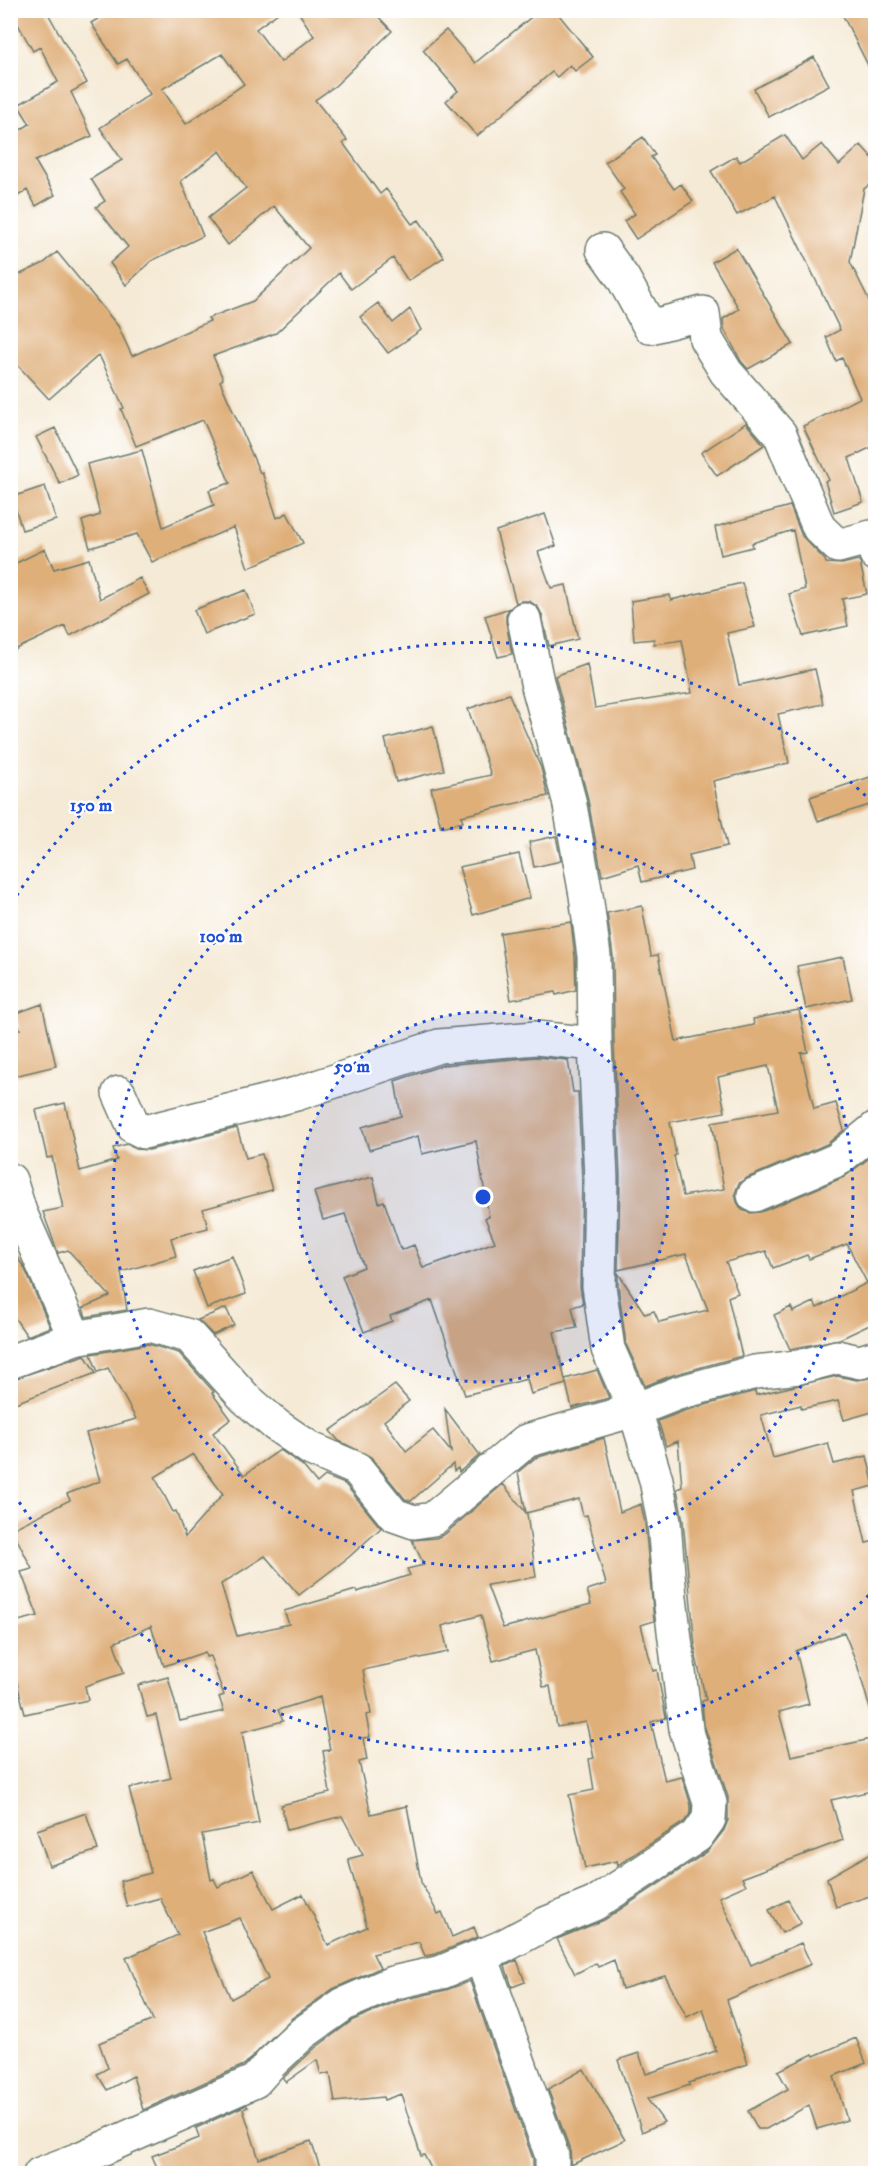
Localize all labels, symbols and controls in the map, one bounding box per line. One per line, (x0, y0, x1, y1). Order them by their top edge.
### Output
text: 150 m (70, 795, 113, 817)
text: 100 m (199, 926, 243, 948)
text: 50 m (333, 1056, 370, 1078)
centre of rings (473, 1187, 493, 1207)

